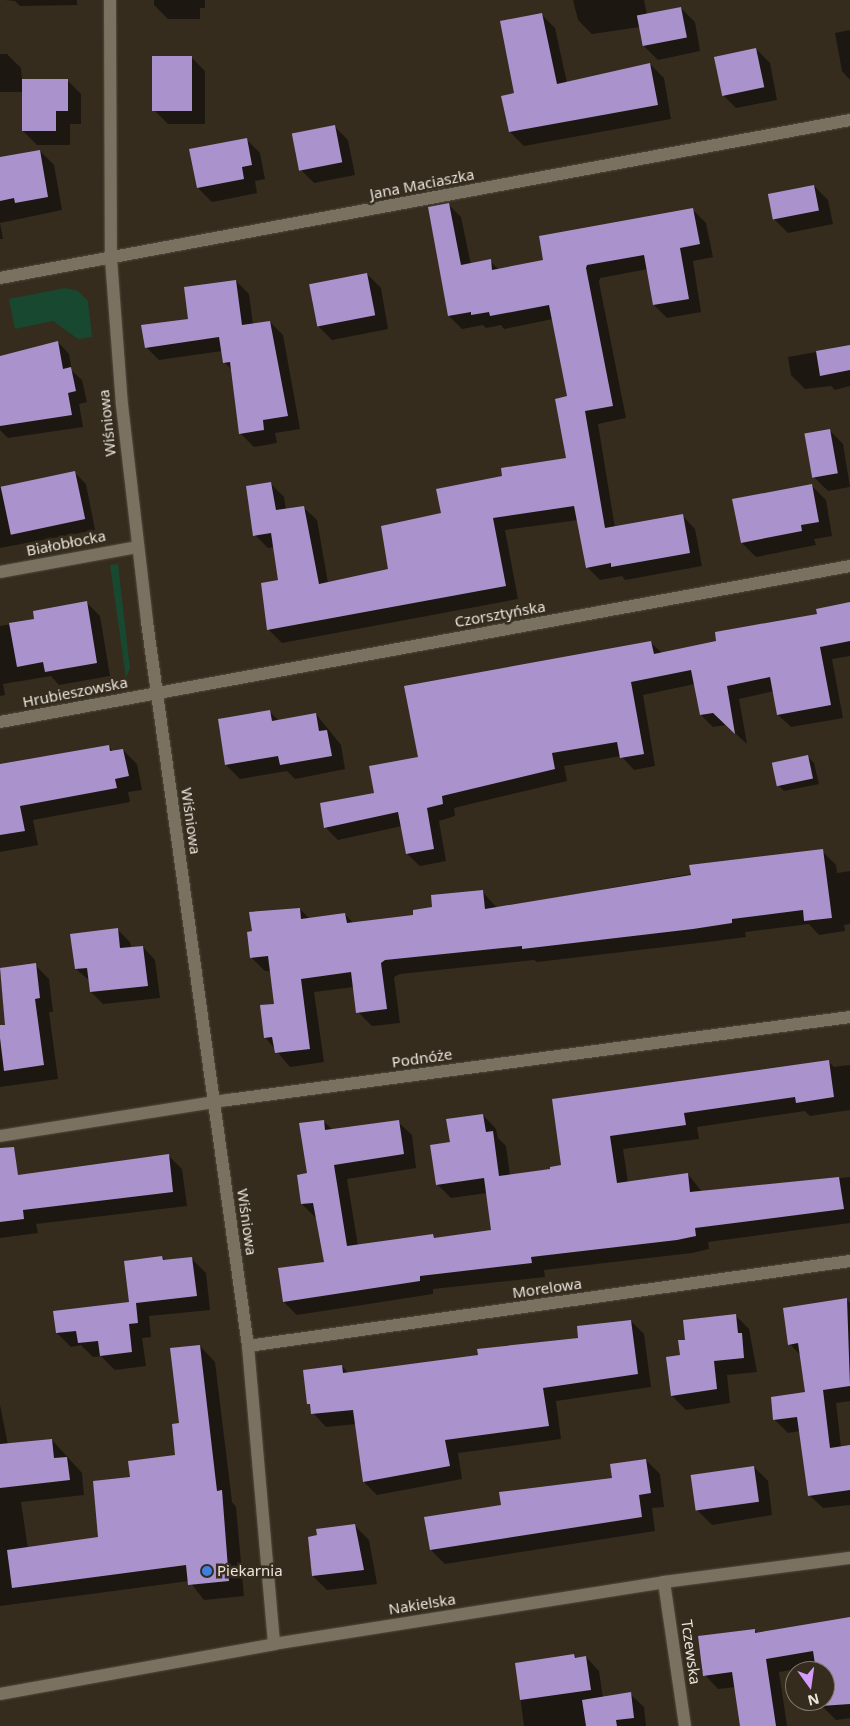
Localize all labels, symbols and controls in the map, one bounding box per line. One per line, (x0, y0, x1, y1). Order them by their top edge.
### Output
street label: Jana Maciaszka (368, 165, 476, 203)
street label: Wiśniowa (95, 389, 119, 457)
street label: Białobłocka (25, 526, 107, 560)
street label: Czorsztyńska (453, 597, 547, 631)
street label: Hrubieszowska (21, 673, 129, 711)
street label: Wiśniowa (177, 787, 205, 855)
street label: Podnóże (391, 1045, 453, 1071)
street label: Wiśniowa (233, 1188, 261, 1256)
street label: Morelowa (511, 1274, 583, 1302)
place label: Piekarnia (217, 1562, 283, 1580)
marker: Piekarnia (201, 1565, 213, 1577)
street label: Nakielska (387, 1590, 457, 1618)
street label: Tczewska (678, 1619, 704, 1685)
north arrow (785, 1661, 835, 1711)
text: N (806, 1689, 821, 1711)

